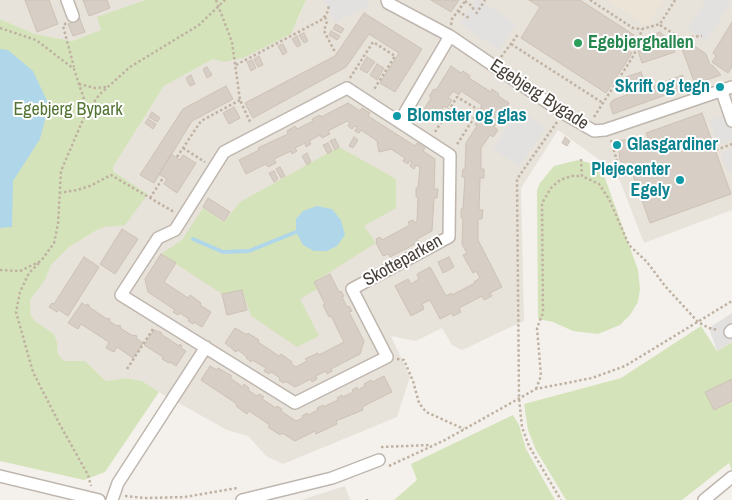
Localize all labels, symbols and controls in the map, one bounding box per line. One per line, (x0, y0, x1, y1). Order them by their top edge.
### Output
place label: Egebjerghallen (588, 32, 694, 54)
marker: Egebjerghallen (572, 37, 584, 49)
street label: Egebjerg Bygade (486, 55, 592, 135)
place label: Skrift og tegn (615, 76, 710, 98)
marker: Skrift og tegn (714, 81, 726, 93)
park label: Egebjerg Bypark (13, 99, 123, 121)
place label: Blomster og glas (407, 105, 527, 127)
marker: Blomster og glas (391, 110, 403, 122)
place label: Glasgardiner (627, 134, 718, 156)
marker: Glasgardiner (611, 139, 623, 151)
place label: Plejecenter Egely (591, 159, 670, 202)
marker: Plejecenter Egely (674, 174, 686, 186)
street label: Skotteparken (360, 230, 446, 292)

